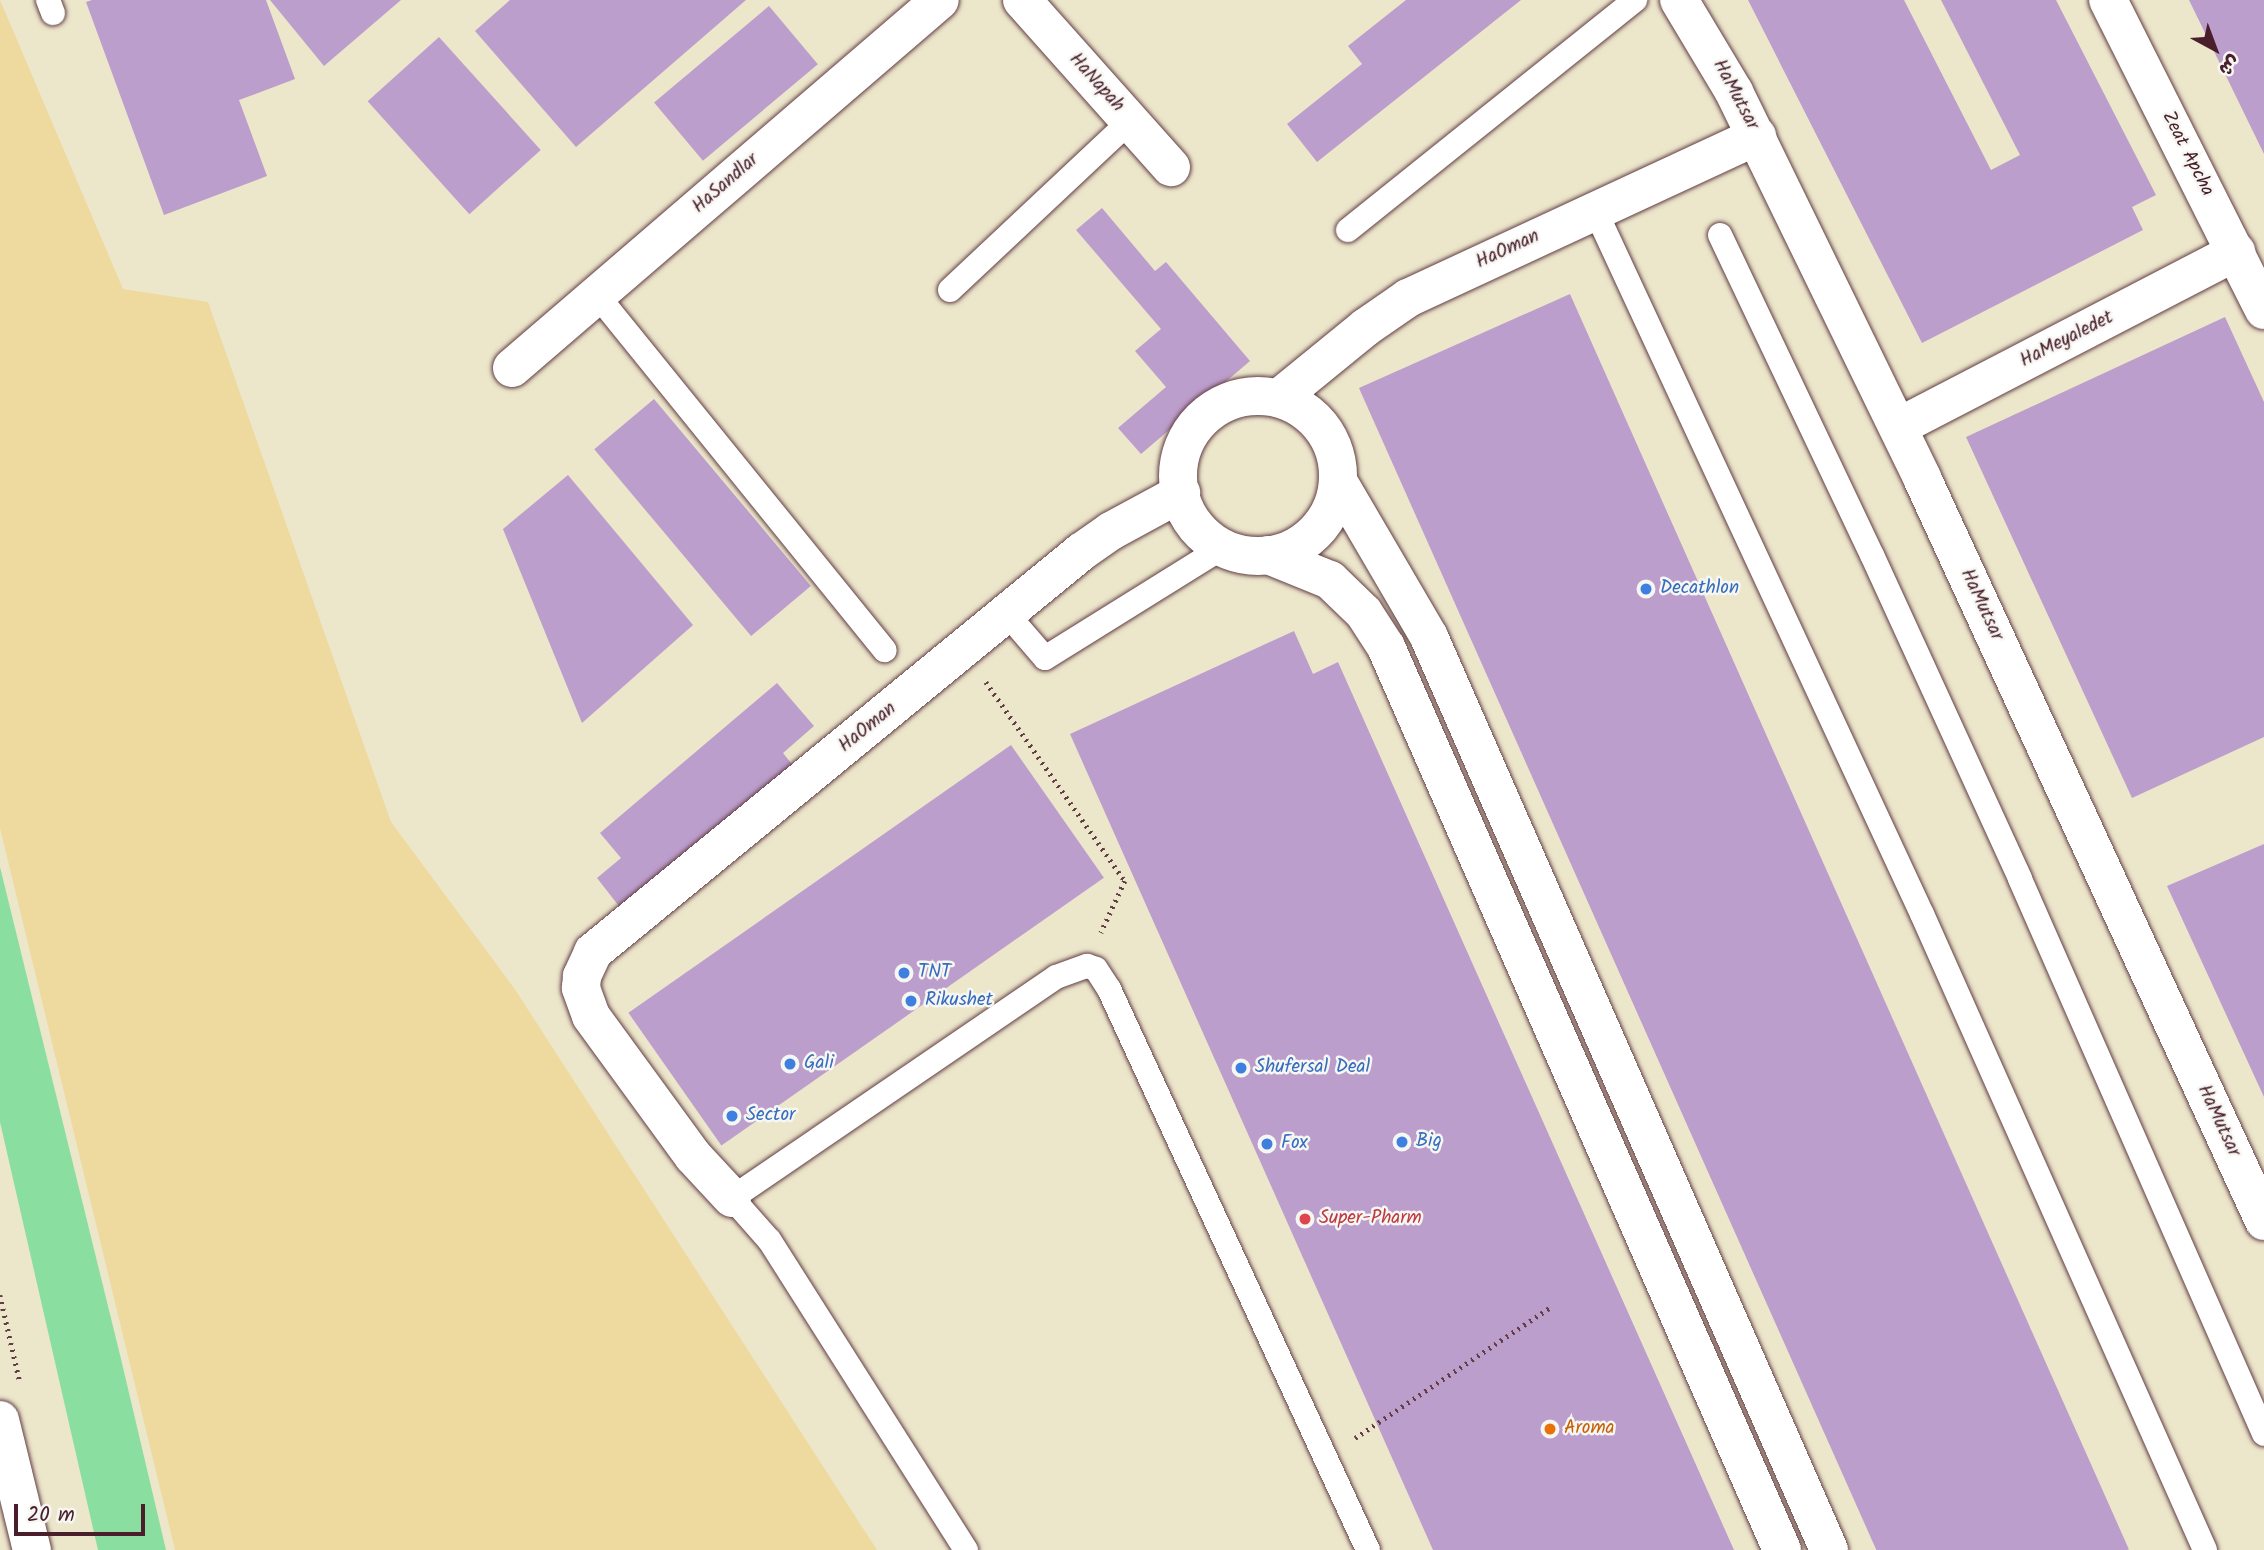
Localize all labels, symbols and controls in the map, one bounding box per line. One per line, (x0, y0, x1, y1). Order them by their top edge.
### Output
north arrow (2180, 14, 2250, 84)
text: ش (2211, 47, 2247, 83)
street label: HaNapah (1064, 49, 1128, 117)
street label: HaMutsar (1707, 56, 1763, 134)
street label: Zeat Apcha (2156, 108, 2218, 200)
street label: HaSandlar (688, 149, 764, 219)
street label: HaOman (1473, 225, 1543, 275)
street label: HaMeyaledet (2017, 307, 2117, 373)
street label: HaMutsar (1955, 566, 2007, 644)
place label: Decathlon (1660, 578, 1739, 600)
marker: Decathlon (1638, 581, 1654, 597)
street label: HaOman (835, 698, 901, 758)
place label: TNT (918, 962, 951, 984)
marker: TNT (896, 965, 912, 981)
place label: Rikushet (925, 990, 993, 1012)
marker: Rikushet (903, 993, 919, 1009)
place label: Gali (804, 1053, 834, 1075)
marker: Gali (782, 1056, 798, 1072)
place label: Shufersal Deal (1255, 1057, 1370, 1079)
marker: Shufersal Deal (1233, 1060, 1249, 1076)
street label: HaMutsar (2192, 1082, 2244, 1160)
place label: Sector (746, 1105, 795, 1127)
marker: Sector (724, 1108, 740, 1124)
place label: Big (1416, 1131, 1442, 1153)
place label: Fox (1281, 1133, 1308, 1155)
marker: Big (1394, 1134, 1410, 1150)
marker: Fox (1259, 1136, 1275, 1152)
place label: Super-Pharm (1319, 1208, 1422, 1230)
marker: Super-Pharm (1297, 1211, 1313, 1227)
place label: Aroma (1564, 1418, 1614, 1440)
marker: Aroma (1542, 1421, 1558, 1437)
scale bar (18, 1490, 149, 1534)
text: 20 m (27, 1499, 75, 1532)

